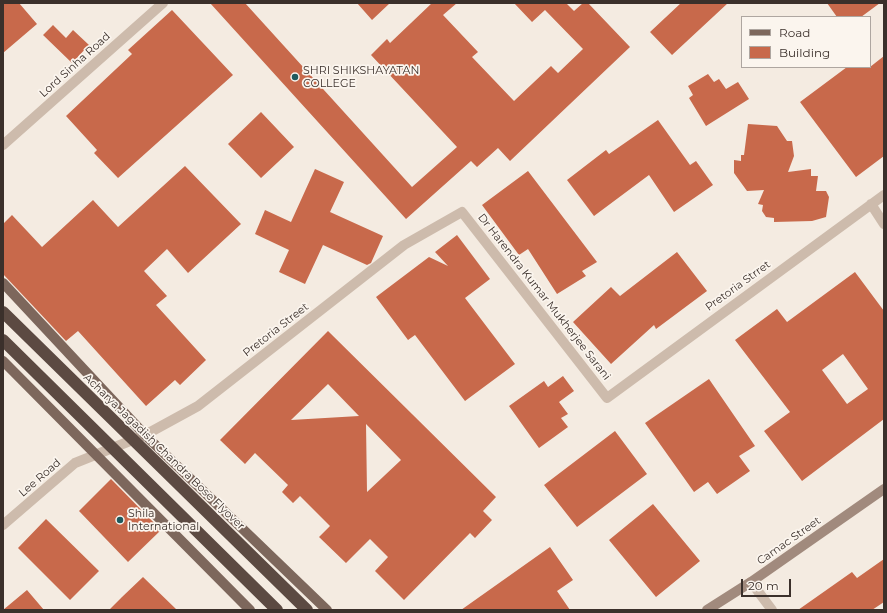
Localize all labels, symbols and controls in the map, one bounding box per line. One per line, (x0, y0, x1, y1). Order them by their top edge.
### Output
legend (741, 16, 871, 68)
text: Road (779, 25, 810, 40)
street label: Lord Sinha Road (37, 30, 113, 100)
text: Building (779, 45, 830, 60)
place label: SHRI SHIKSHAYATAN COLLEGE (303, 64, 419, 90)
marker: SHRI SHIKSHAYATAN COLLEGE (290, 72, 300, 82)
street label: Dr Harendra Kumar Mukherjee Sarani (475, 211, 613, 383)
street label: Pretoria Strret (703, 258, 773, 314)
street label: Pretoria Street (241, 300, 311, 360)
street label: Acharya Jagadish Chandra Bose Flyover (81, 371, 247, 533)
street label: Lee Road (16, 456, 64, 500)
place label: Shila International (128, 507, 199, 533)
street label: Camac Street (755, 514, 823, 568)
marker: Shila International (115, 515, 125, 525)
scale bar (743, 571, 793, 597)
text: 20 m (748, 578, 779, 593)

